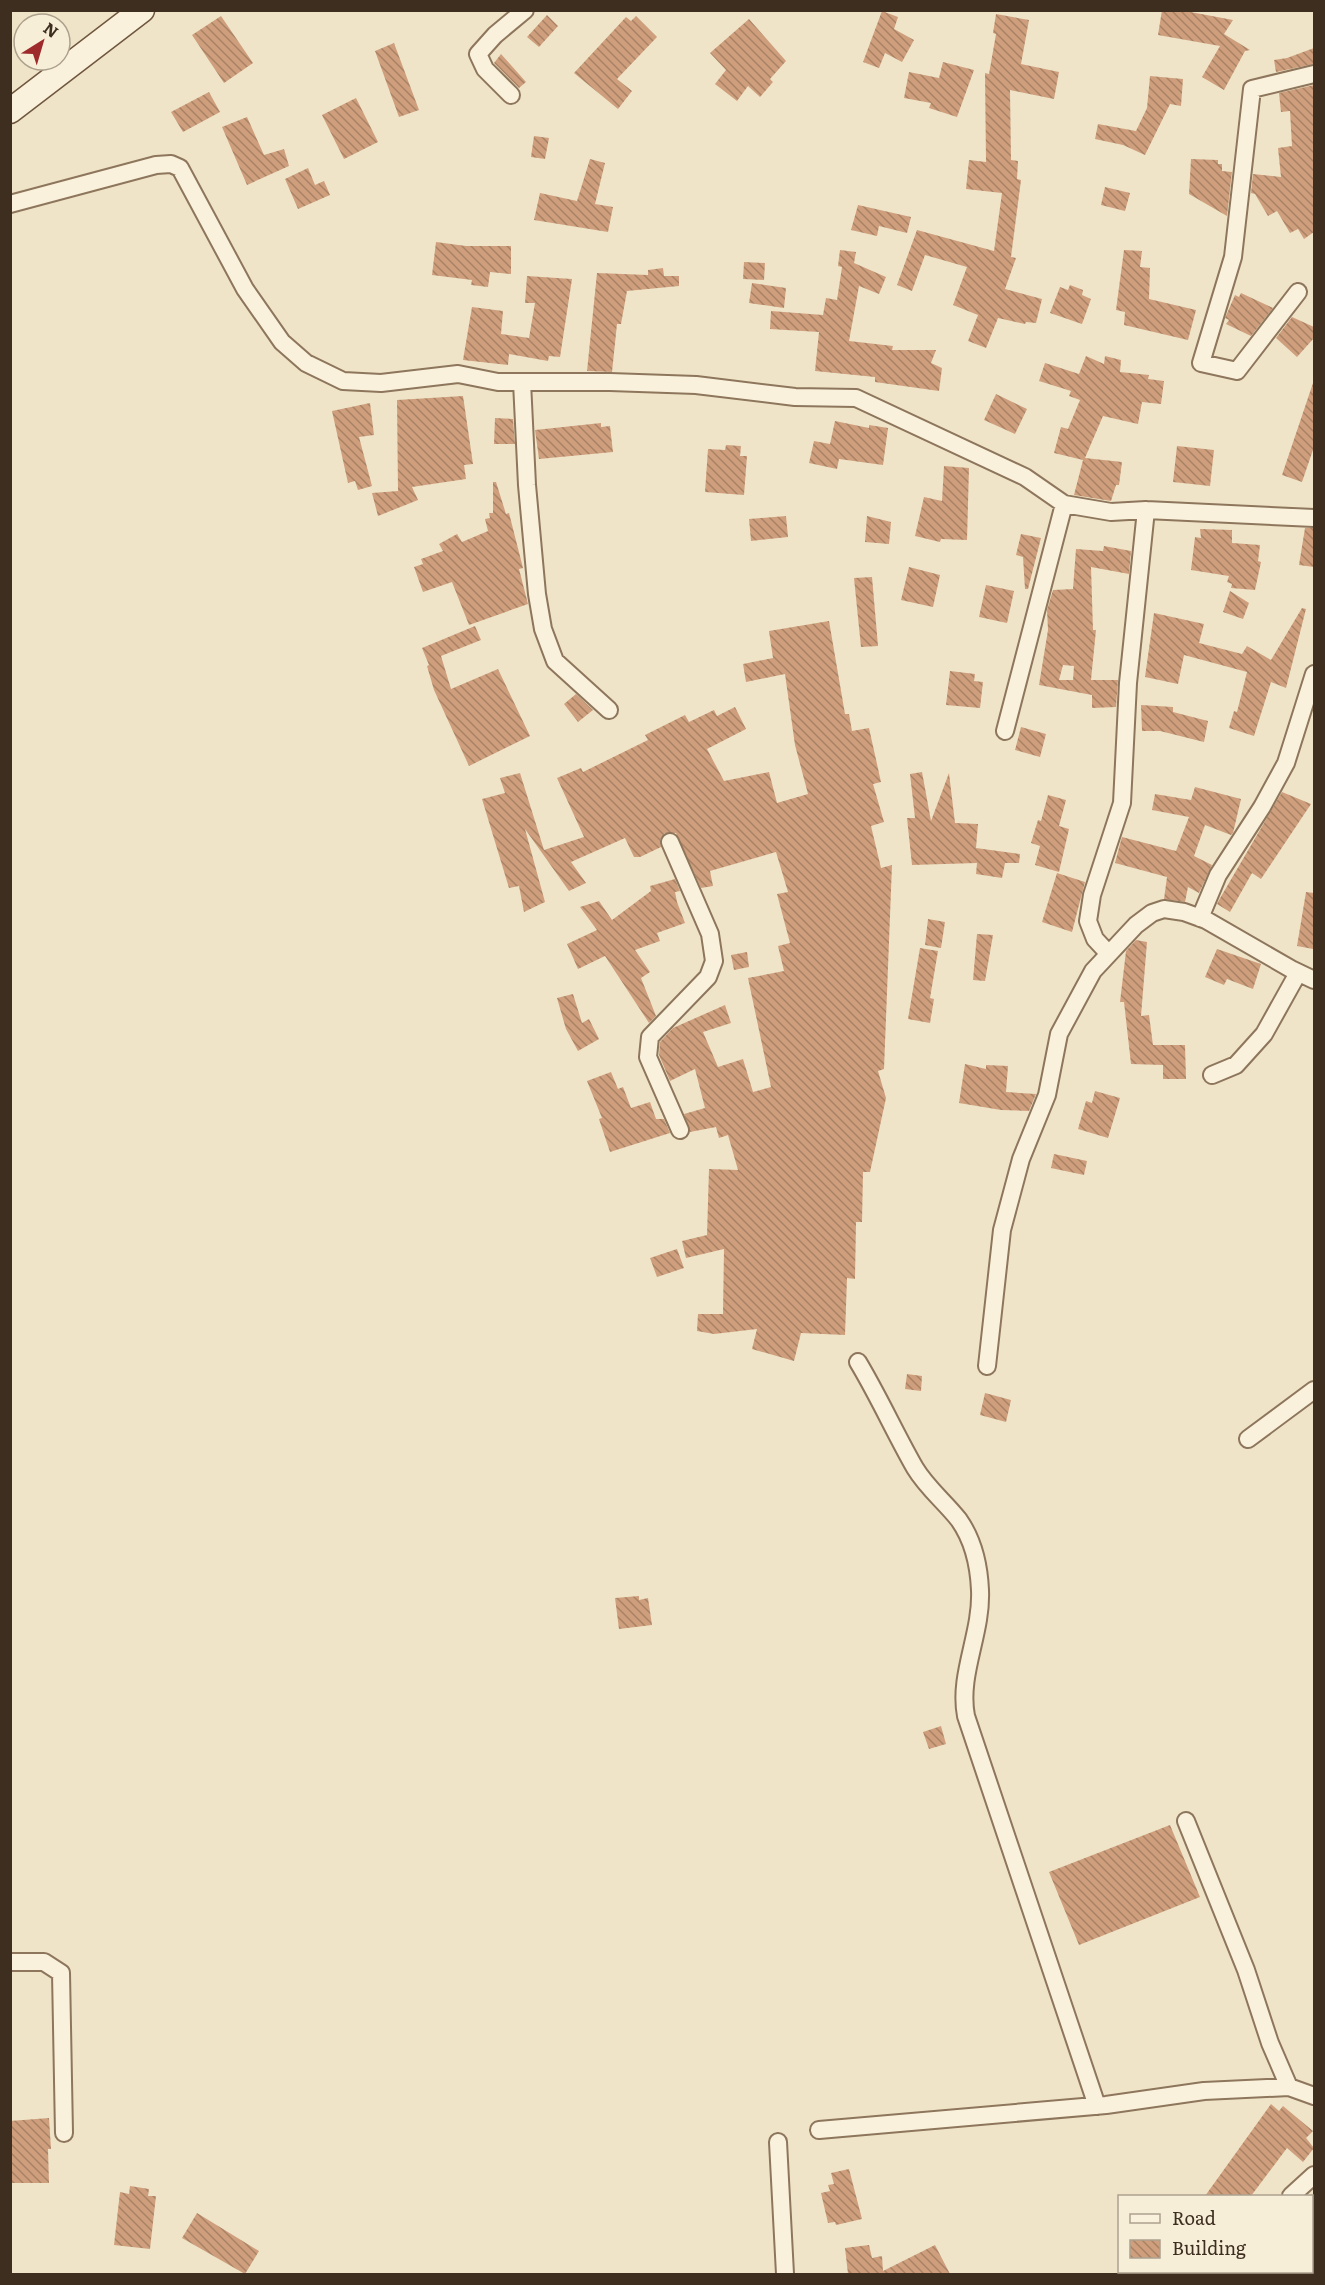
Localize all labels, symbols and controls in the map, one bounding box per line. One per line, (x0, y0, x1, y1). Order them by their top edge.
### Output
north arrow (12, 12, 72, 72)
text: N (39, 16, 64, 43)
legend (1118, 2195, 1313, 2273)
text: Road (1172, 2204, 1216, 2231)
text: Building (1172, 2234, 1247, 2261)

